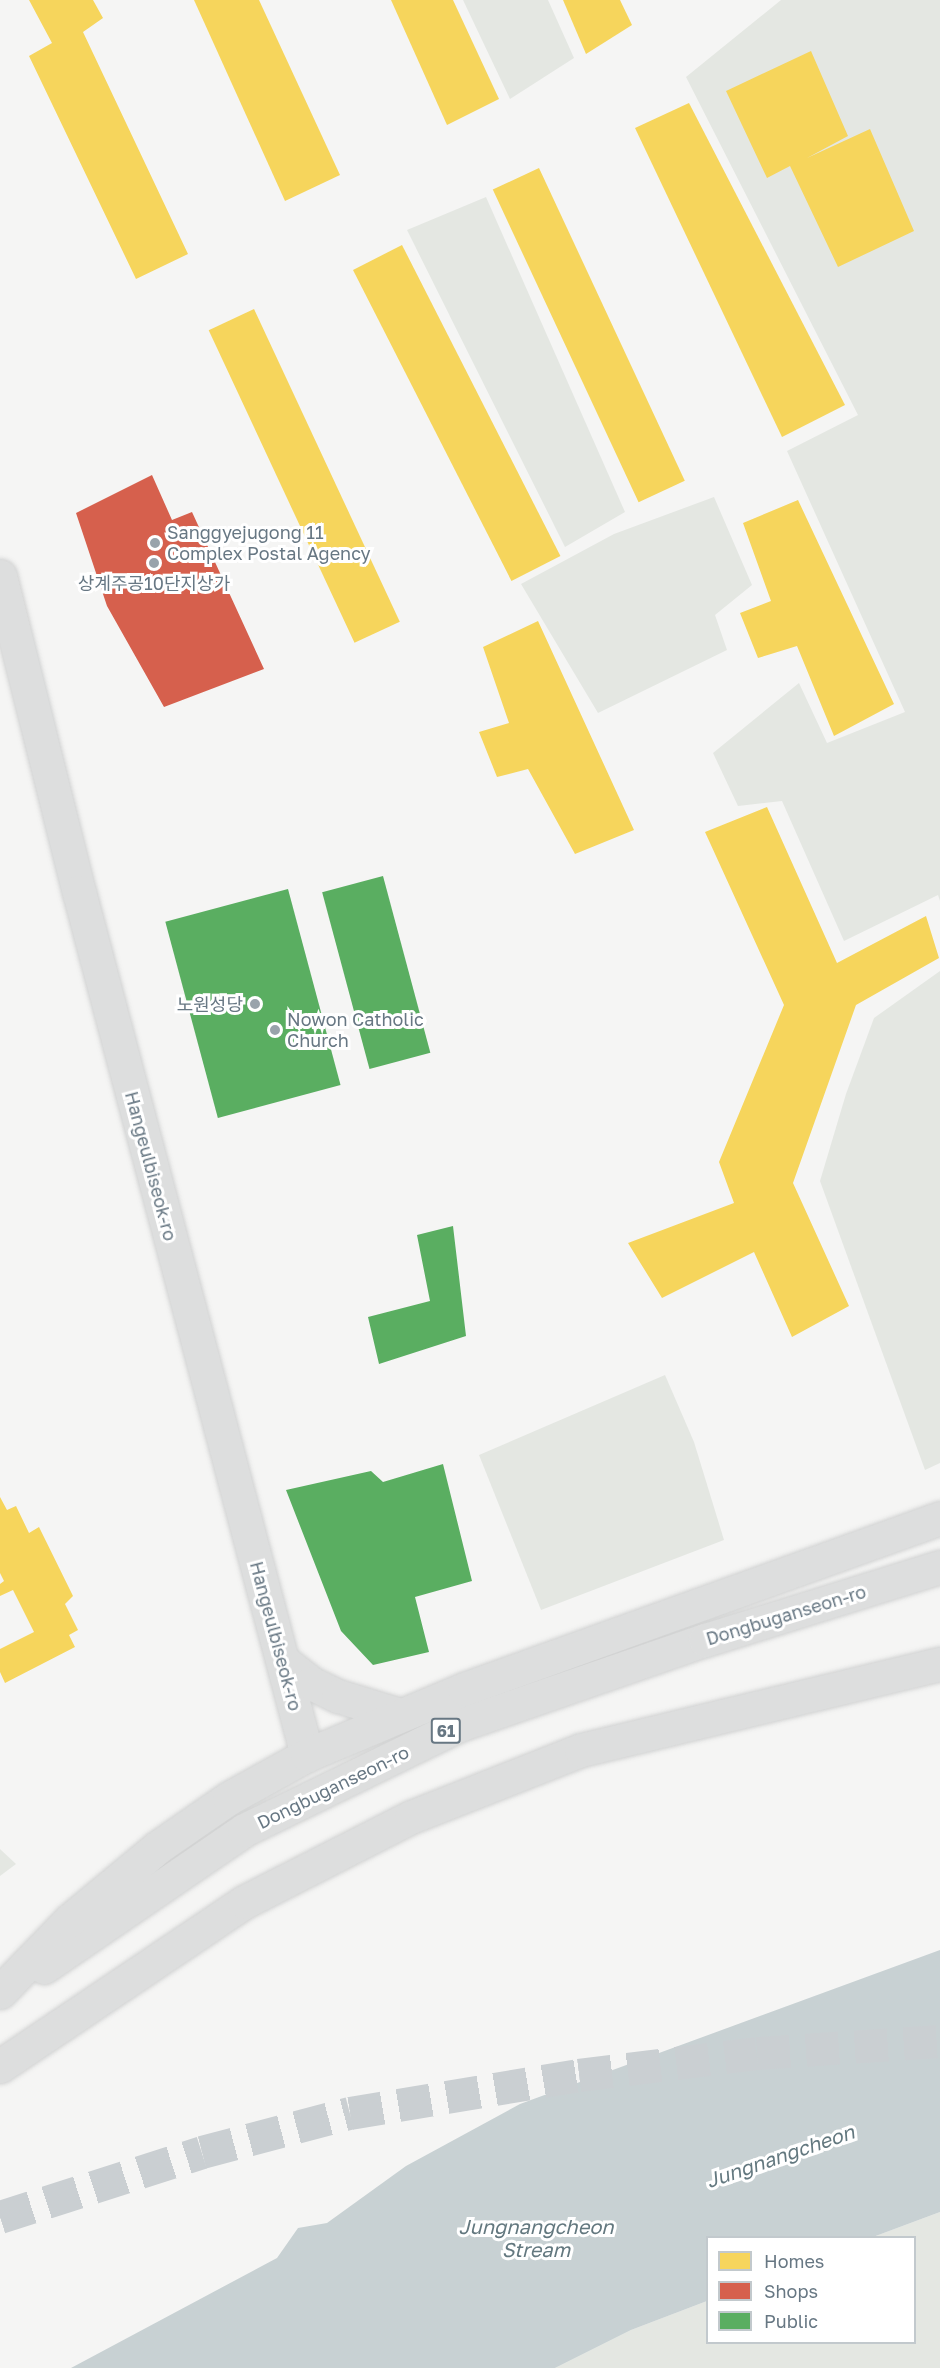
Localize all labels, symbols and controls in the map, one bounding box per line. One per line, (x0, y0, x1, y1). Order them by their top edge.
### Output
place label: Sanggyejugong 11 Complex Postal Agency (167, 522, 371, 564)
marker: Sanggyejugong 11 Complex Postal Agency (148, 536, 162, 550)
marker: 상계주공10단지상가 (147, 556, 161, 570)
place label: 상계주공10단지상가 (78, 572, 230, 594)
place label: 노원성당 (177, 993, 243, 1015)
marker: 노원성당 (248, 997, 262, 1011)
place label: Nowon Catholic Church (287, 1009, 424, 1052)
marker: Nowon Catholic Church (268, 1023, 282, 1037)
street label: Hangeulbiseok-ro (121, 1089, 181, 1243)
street label: Hangeulbiseok-ro (246, 1559, 306, 1713)
street label: Dongbuganseon-ro (703, 1580, 869, 1650)
road number: 61 (430, 1718, 462, 1744)
street label: Dongbuganseon-ro (254, 1741, 412, 1833)
water label: Jungnangcheon (703, 2119, 857, 2193)
water label: Jungnangcheon Stream (458, 2214, 614, 2261)
legend (706, 2236, 916, 2344)
text: Homes (764, 2250, 824, 2272)
text: Shops (764, 2280, 818, 2302)
text: Public (764, 2310, 818, 2332)

